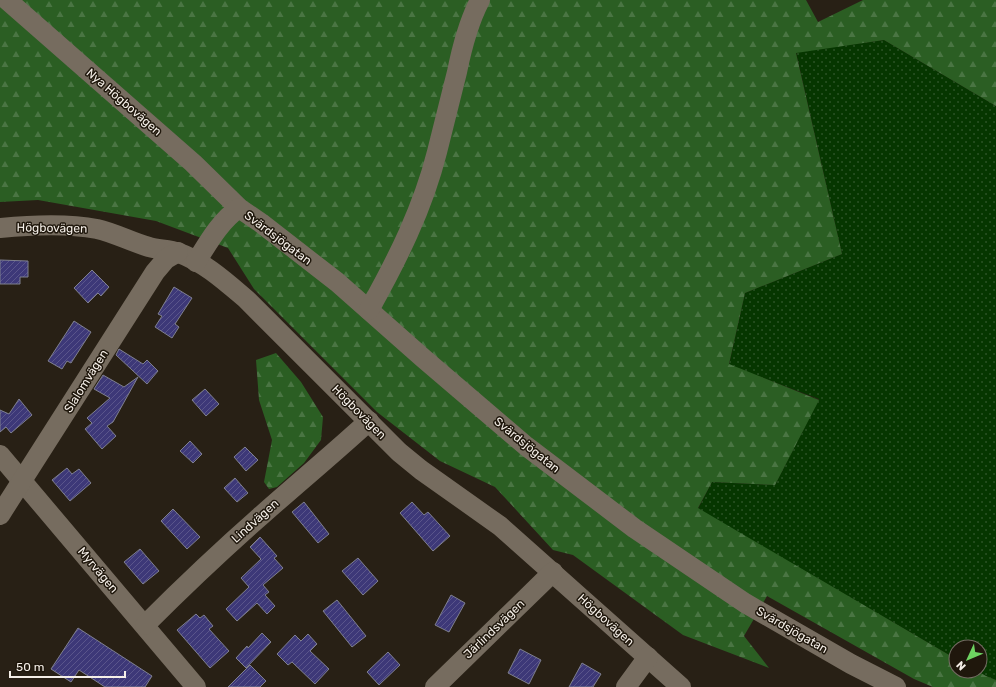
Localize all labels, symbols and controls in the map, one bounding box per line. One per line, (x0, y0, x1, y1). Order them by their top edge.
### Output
street label: Nya Högbovägen (84, 66, 164, 138)
street label: Svärdsjögatan (242, 208, 314, 268)
street label: Högbovägen (17, 220, 87, 236)
street label: Slalomvägen (61, 347, 111, 415)
street label: Högbovägen (329, 382, 389, 442)
street label: Svärdsjögatan (491, 414, 563, 476)
street label: Lindvägen (229, 496, 281, 546)
street label: Myrvägen (75, 544, 121, 596)
street label: Högbovägen (575, 591, 637, 649)
street label: Järlindsvägen (461, 596, 527, 662)
street label: Svärdsjögatan (754, 604, 830, 656)
north arrow (948, 639, 988, 679)
scale bar (10, 653, 125, 679)
text: N (954, 658, 969, 673)
text: 50 m (16, 660, 44, 674)

